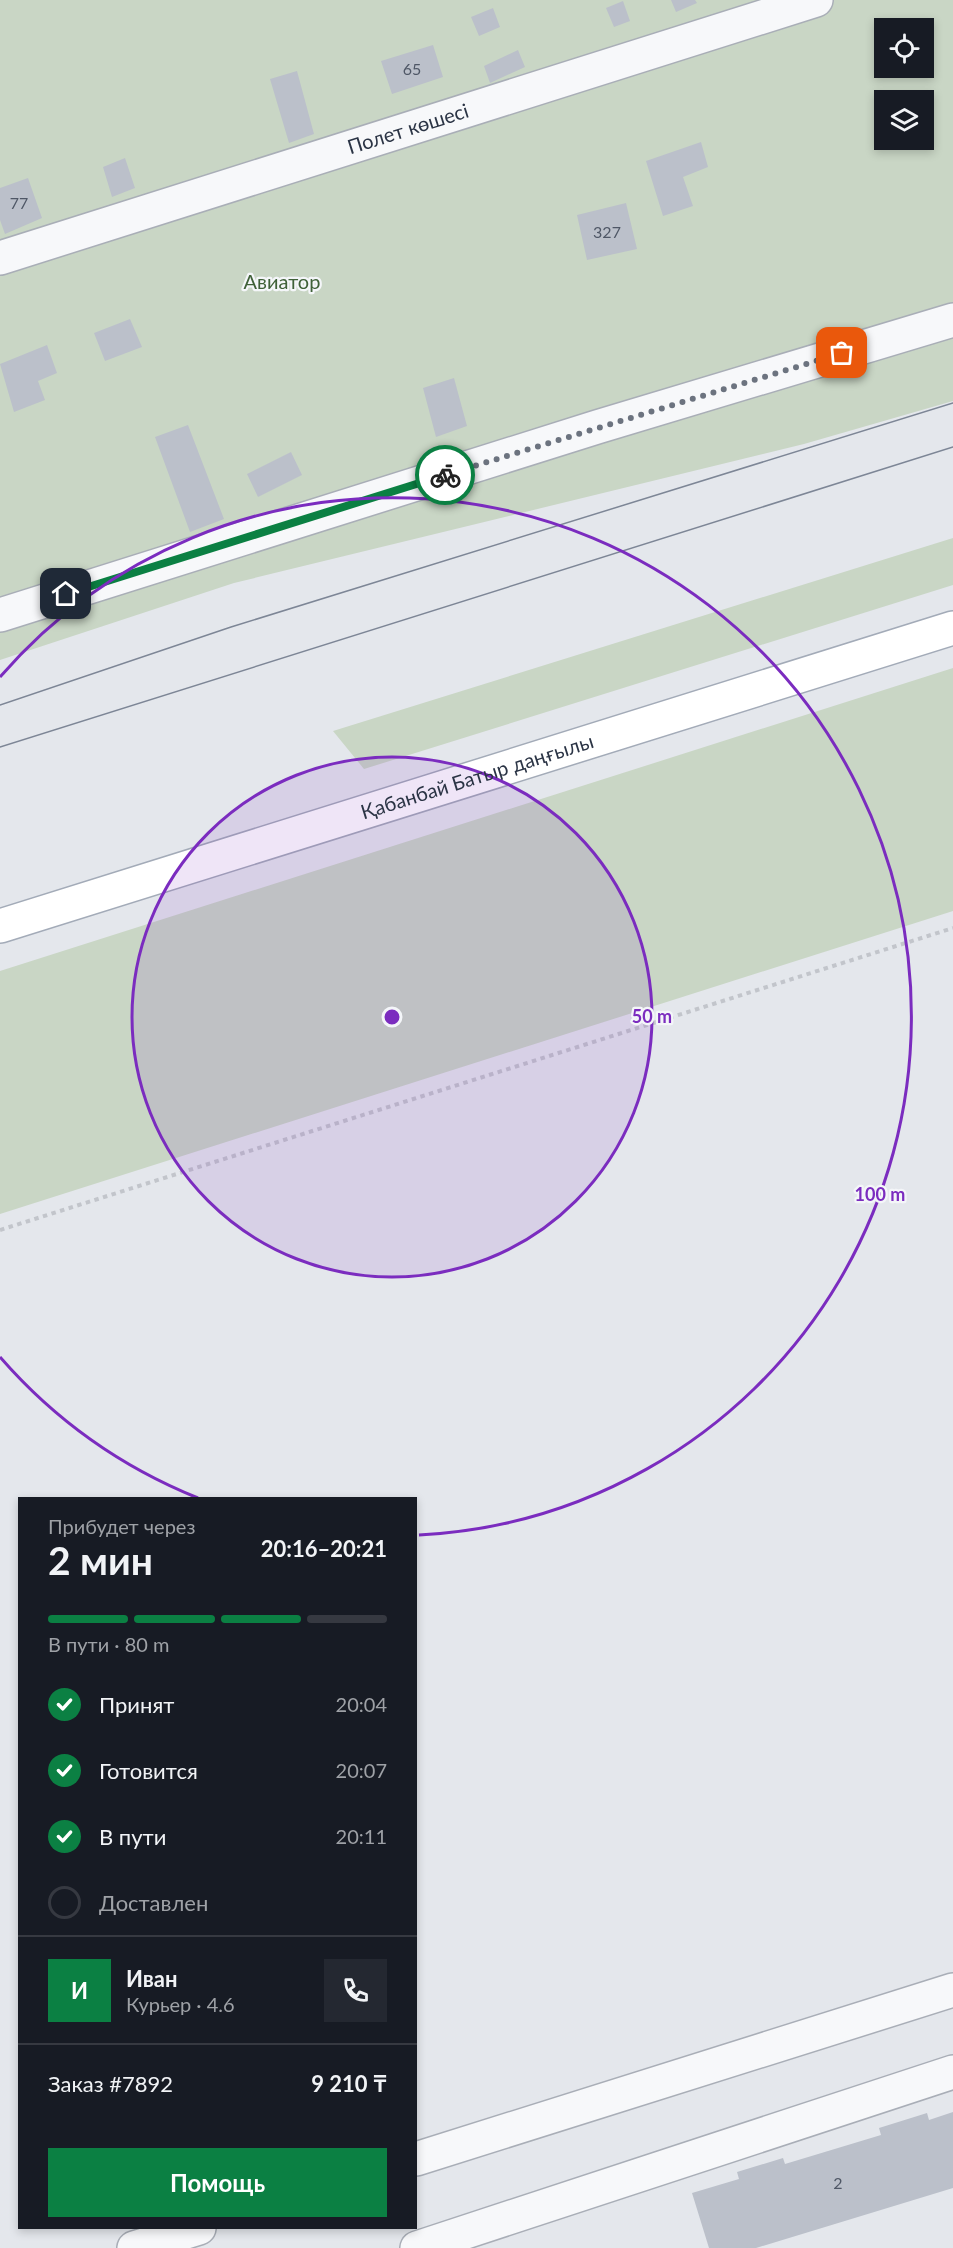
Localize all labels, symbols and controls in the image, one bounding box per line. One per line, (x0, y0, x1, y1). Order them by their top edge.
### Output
map controls (874, 18, 934, 150)
button: locate (874, 18, 934, 78)
house number: 65 (403, 59, 421, 78)
button: layers (874, 90, 934, 150)
street label: Полет көшесі (344, 98, 471, 158)
house number: 77 (10, 193, 28, 212)
house number: 327 (593, 222, 621, 241)
park label: Авиатор (244, 269, 320, 293)
pin (816, 327, 867, 378)
icon: bag (825, 336, 858, 369)
courier (415, 445, 475, 505)
icon: bike (429, 459, 462, 492)
pin (40, 568, 91, 619)
icon: home (49, 577, 82, 610)
street label: Қабанбай Батыр даңғылы (358, 728, 596, 823)
text: 50 m (632, 1005, 672, 1027)
centre of rings (382, 1007, 402, 1027)
text: 100 m (855, 1183, 905, 1205)
text: Прибудет через (48, 1514, 195, 1538)
text: 20:16–20:21 (261, 1535, 387, 1562)
text: 2 мин (48, 1537, 153, 1583)
text: В пути · 80 m (48, 1632, 169, 1656)
icon: check (48, 1688, 81, 1721)
text: Принят (99, 1691, 174, 1718)
text: 20:04 (336, 1692, 387, 1716)
icon: check (48, 1754, 81, 1787)
text: Готовится (99, 1757, 198, 1784)
text: 20:07 (336, 1758, 387, 1782)
icon: check (48, 1820, 81, 1853)
text: В пути (99, 1823, 166, 1850)
text: 20:11 (336, 1824, 387, 1848)
text: Доставлен (99, 1889, 208, 1916)
button: phone (324, 1959, 387, 2022)
text: Иван (126, 1965, 178, 1992)
text: И (71, 1977, 88, 2004)
text: Курьер · 4.6 (126, 1992, 235, 2016)
text: Заказ #7892 (48, 2070, 173, 2097)
text: 9 210 ₸ (311, 2070, 387, 2097)
button: Помощь (48, 2148, 387, 2217)
house number: 2 (833, 2173, 843, 2192)

